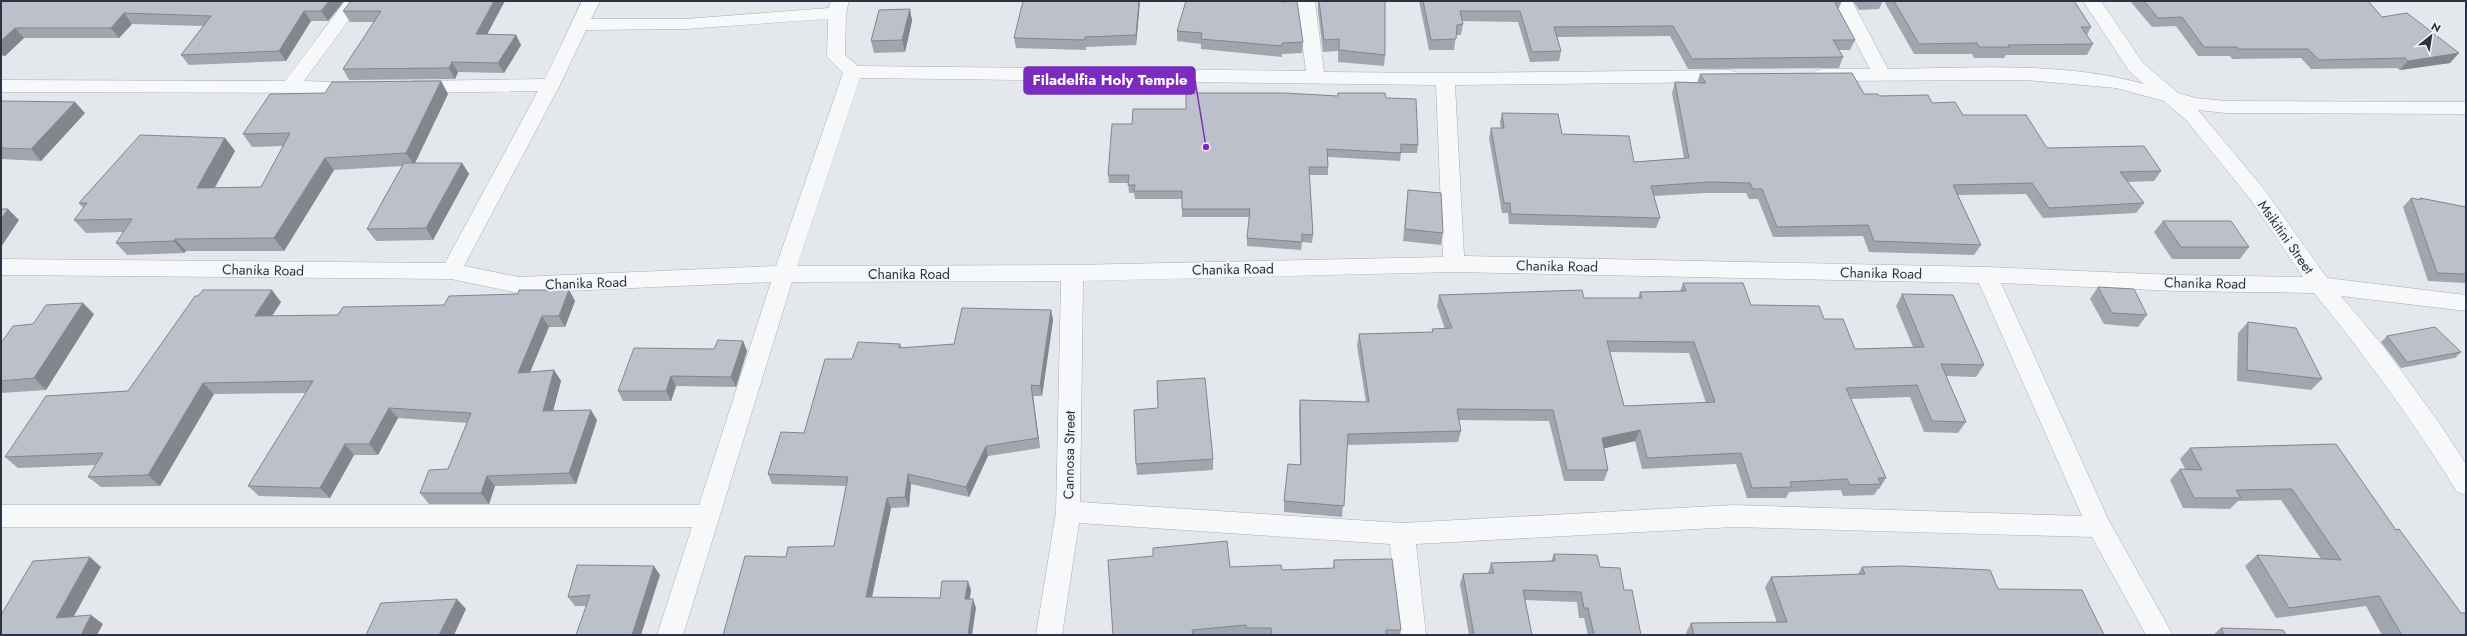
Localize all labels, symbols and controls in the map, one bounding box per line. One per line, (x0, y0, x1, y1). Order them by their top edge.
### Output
north arrow (2411, 16, 2451, 56)
text: N (2428, 18, 2444, 36)
callout: Filadelfia Holy Temple (1024, 67, 1195, 94)
text: Filadelfia Holy Temple (1032, 69, 1188, 91)
street label: Msikitini Street (2253, 196, 2319, 278)
street label: Chanika Road (1516, 255, 1598, 277)
street label: Chanika Road (1192, 258, 1274, 280)
street label: Chanika Road (222, 259, 304, 281)
street label: Chanika Road (1840, 262, 1922, 284)
street label: Chanika Road (868, 264, 950, 284)
street label: Chanika Road (545, 272, 627, 294)
street label: Chanika Road (2164, 272, 2246, 294)
street label: Cannosa Street (1058, 410, 1080, 499)

